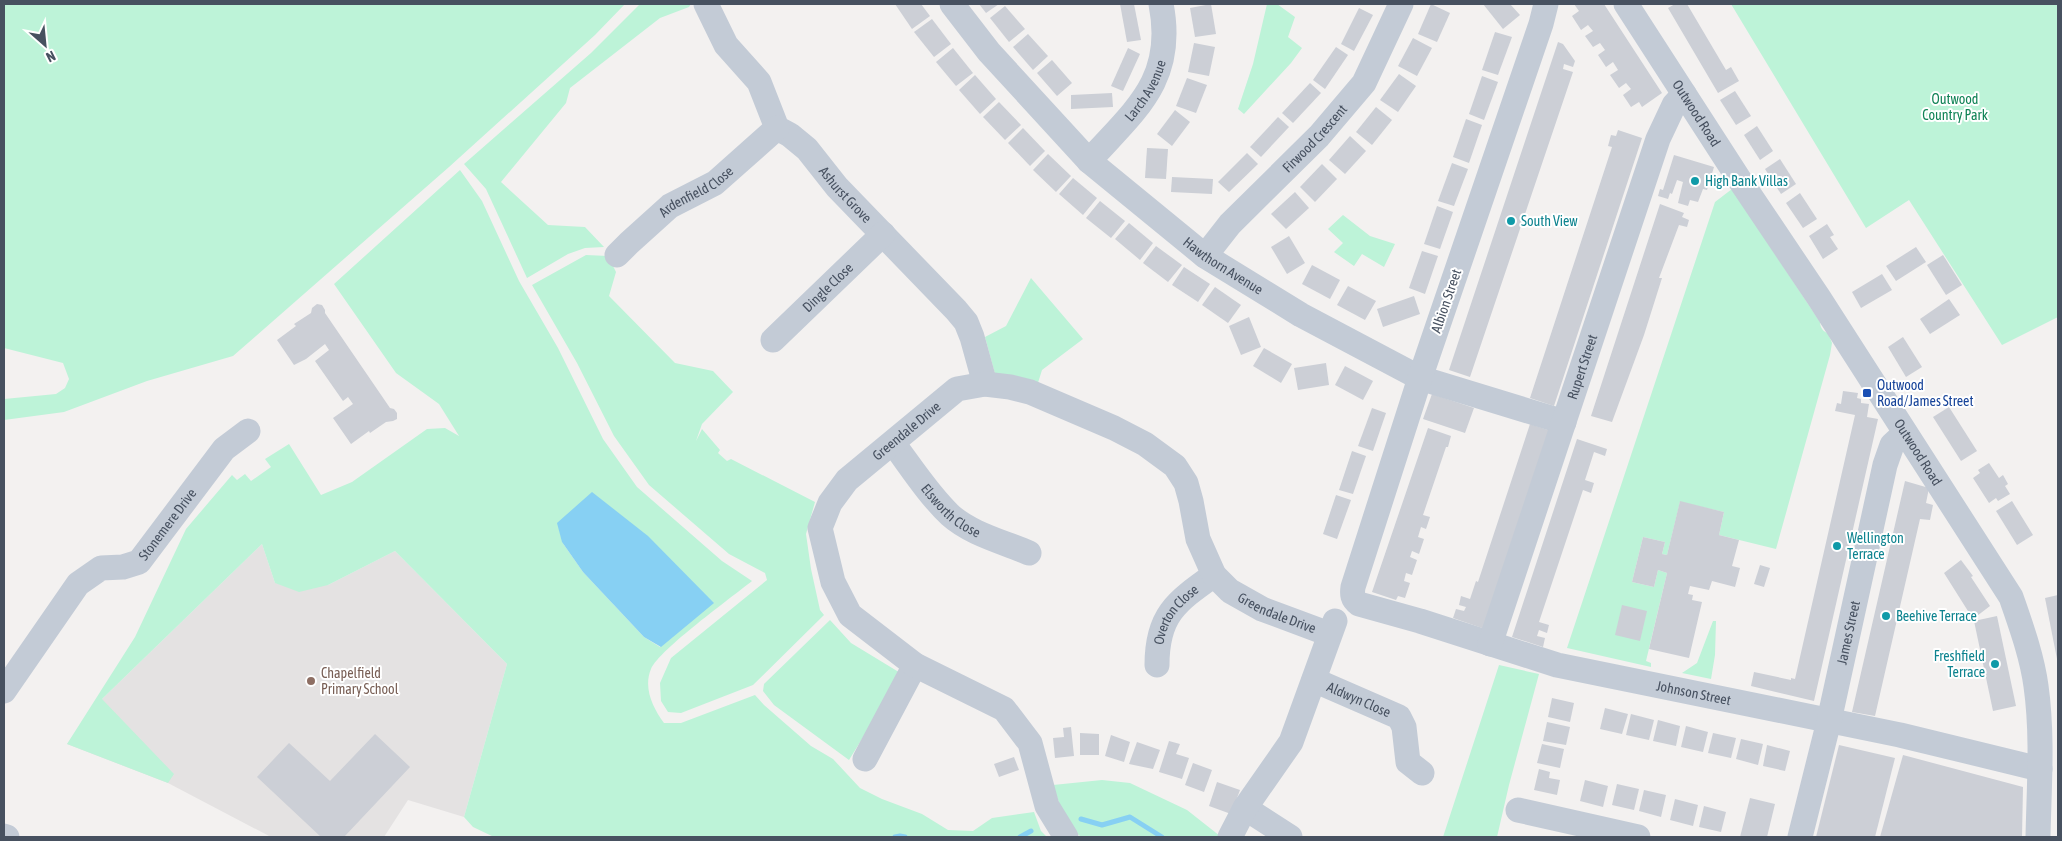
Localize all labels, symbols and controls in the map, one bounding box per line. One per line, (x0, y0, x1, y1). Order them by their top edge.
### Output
north arrow (20, 20, 70, 70)
text: N (44, 48, 58, 66)
street label: Larch Avenue (1121, 58, 1169, 124)
street label: Outwood Road (1669, 77, 1724, 149)
park label: Outwood Country Park (1922, 91, 1988, 123)
street label: Firwood Crescent (1279, 101, 1350, 176)
street label: Ardenfield Close (656, 163, 736, 220)
street label: Ashurst Grove (816, 163, 875, 226)
place label: High Bank Villas (1705, 173, 1788, 189)
marker: High Bank Villas (1689, 175, 1701, 187)
place label: South View (1521, 213, 1578, 229)
marker: South View (1505, 215, 1517, 227)
street label: Hawthorn Avenue (1180, 234, 1266, 298)
street label: Dingle Close (799, 259, 856, 315)
street label: Albion Street (1428, 267, 1464, 335)
street label: Rupert Street (1564, 332, 1600, 401)
place label: Outwood Road/James Street (1877, 377, 1973, 409)
marker: Outwood Road/James Street (1861, 387, 1873, 399)
street label: Greendale Drive (869, 398, 944, 464)
street label: Outwood Road (1891, 416, 1945, 488)
street label: Elsworth Close (918, 481, 983, 541)
street label: Stonemere Drive (135, 485, 199, 563)
place label: Wellington Terrace (1847, 530, 1904, 562)
marker: Wellington Terrace (1831, 540, 1843, 552)
street label: Overton Close (1150, 581, 1202, 646)
street label: Greendale Drive (1235, 589, 1318, 636)
street label: James Street (1834, 599, 1863, 666)
place label: Beehive Terrace (1896, 608, 1977, 624)
marker: Beehive Terrace (1880, 610, 1892, 622)
place label: Freshfield Terrace (1934, 648, 1985, 680)
marker: Freshfield Terrace (1989, 658, 2001, 670)
place label: Chapelfield Primary School (321, 665, 399, 697)
marker: Chapelfield Primary School (305, 675, 317, 687)
street label: Johnson Street (1655, 677, 1732, 708)
street label: Aldwyn Close (1325, 679, 1393, 720)

